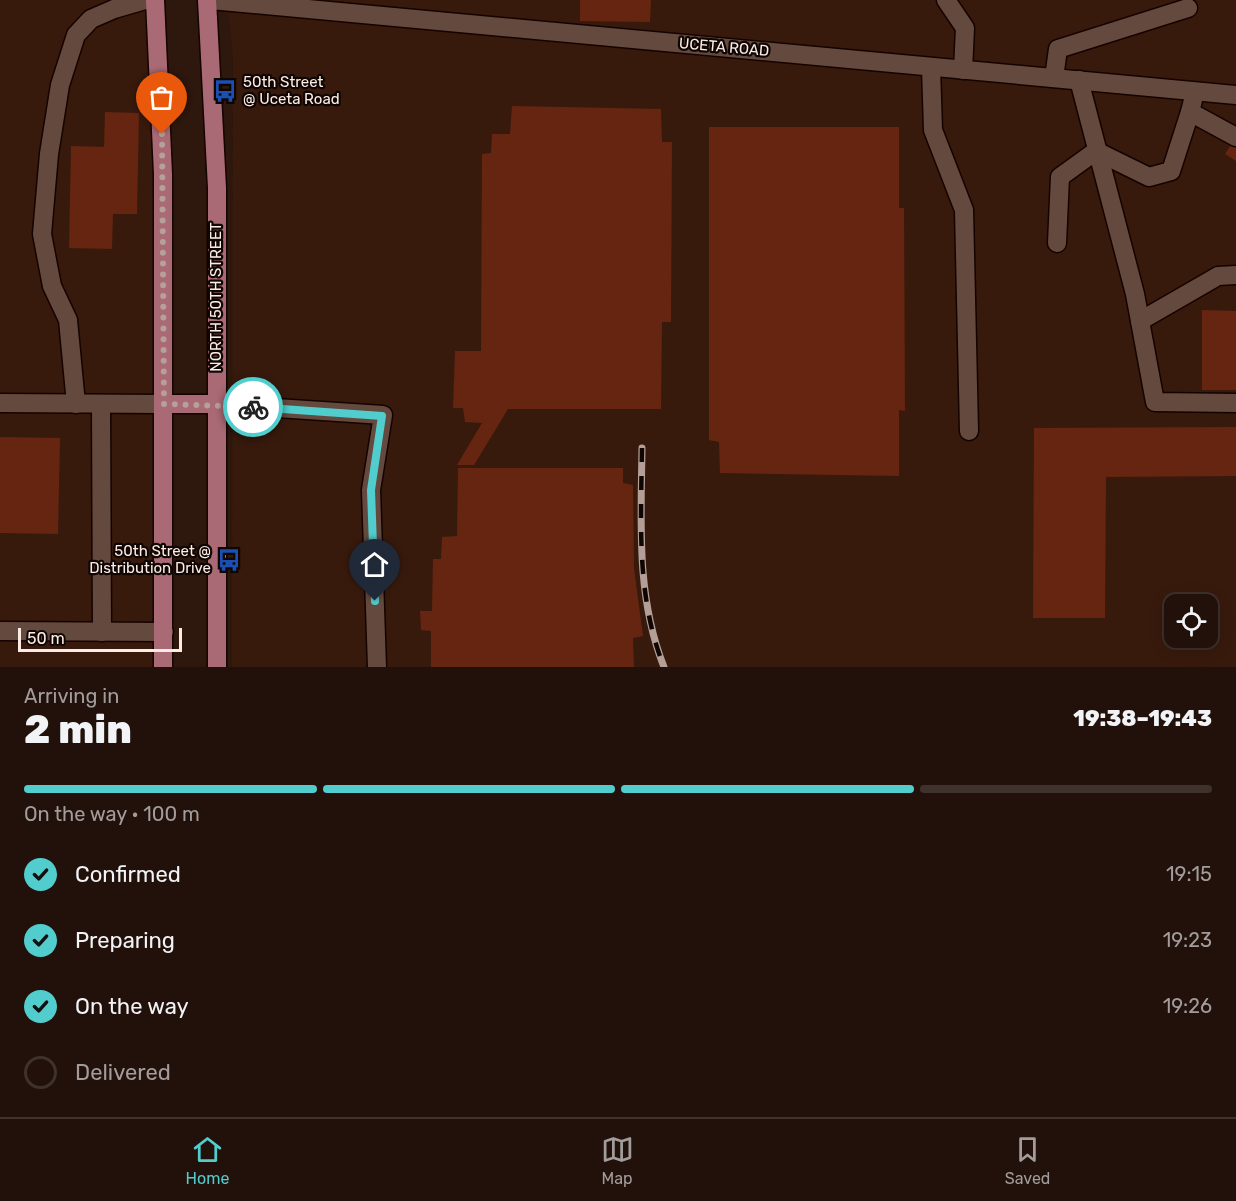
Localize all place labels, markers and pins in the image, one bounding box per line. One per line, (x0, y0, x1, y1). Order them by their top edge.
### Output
pin (136, 72, 187, 134)
place label: 50th Street @ Uceta Road (243, 73, 340, 108)
bus stop icon: 50th Street @ Uceta Road (212, 78, 238, 104)
pin (349, 539, 400, 601)
place label: 50th Street @ Distribution Drive (89, 542, 211, 577)
bus stop icon: 50th Street @ Distribution Drive (216, 547, 242, 573)

